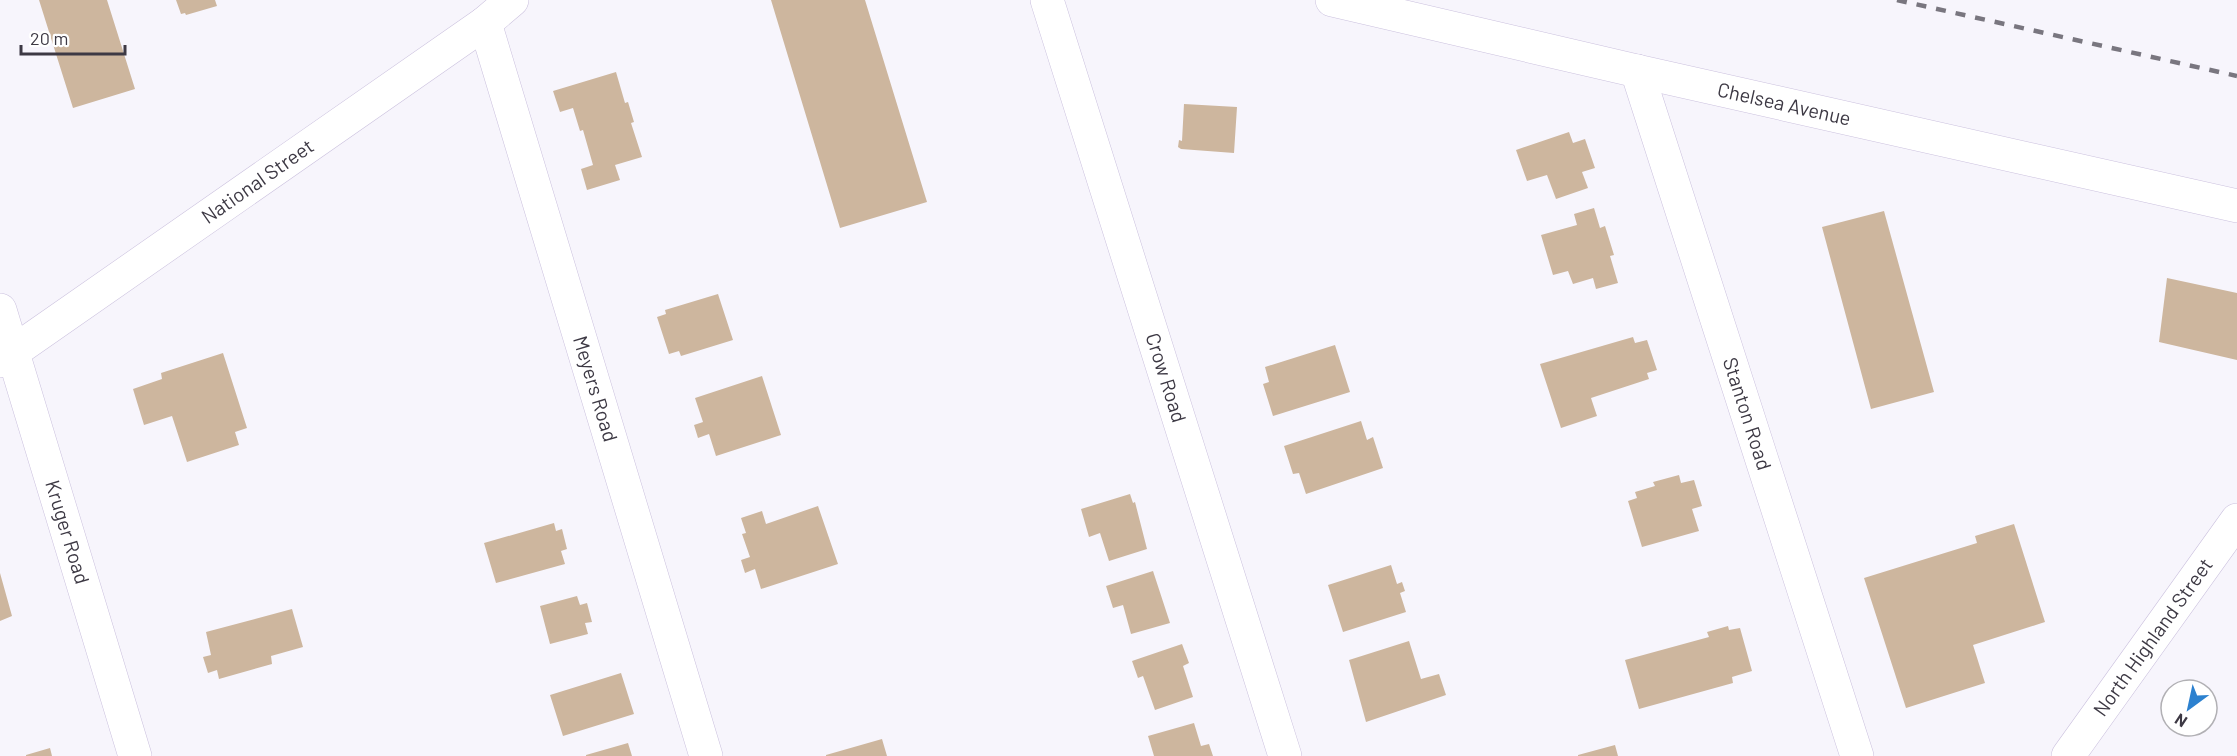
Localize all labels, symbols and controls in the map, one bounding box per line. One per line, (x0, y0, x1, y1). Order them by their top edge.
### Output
scale bar (21, 18, 124, 56)
text: 20 m (30, 27, 68, 49)
street label: Chelsea Avenue (1715, 76, 1853, 130)
street label: National Street (196, 133, 318, 228)
street label: Crow Road (1142, 330, 1192, 425)
street label: Meyers Road (569, 333, 624, 444)
street label: Stanton Road (1719, 354, 1777, 473)
street label: Kruger Road (41, 477, 95, 587)
street label: North Highland Street (2088, 555, 2218, 721)
north arrow (2159, 678, 2219, 738)

